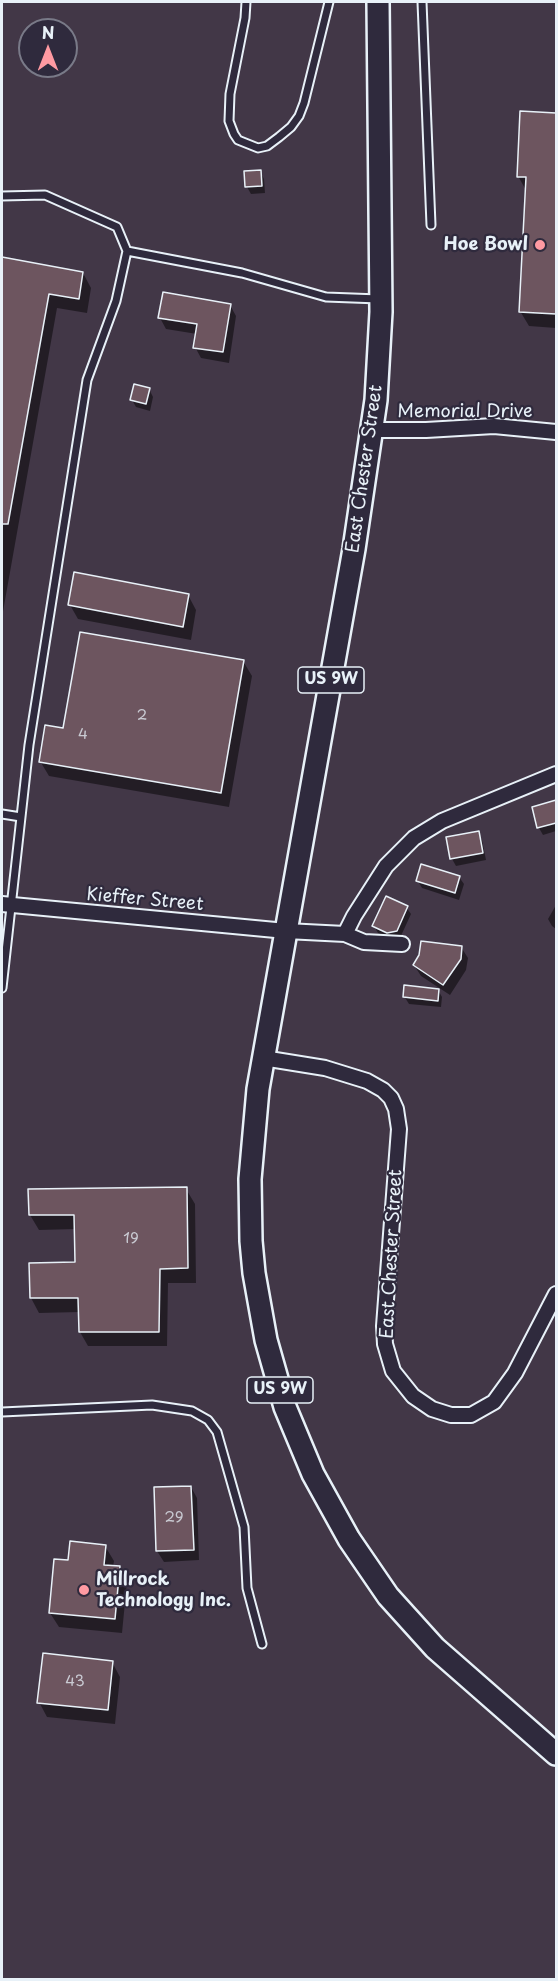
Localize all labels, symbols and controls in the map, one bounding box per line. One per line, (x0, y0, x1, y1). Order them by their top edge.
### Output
north arrow (18, 18, 78, 78)
text: N (42, 20, 54, 44)
place label: Hoe Bowl (444, 234, 528, 256)
marker: Hoe Bowl (533, 238, 547, 252)
street label: East Chester Street (343, 384, 387, 554)
street label: Memorial Drive (397, 401, 533, 423)
road number: US 9W (298, 667, 364, 693)
house number: 2 (137, 707, 147, 725)
house number: 4 (78, 726, 88, 744)
street label: Kieffer Street (86, 884, 204, 916)
street label: East Chester Street (377, 1169, 407, 1339)
house number: 19 (123, 1230, 139, 1248)
road number: US 9W (247, 1377, 313, 1403)
house number: 29 (164, 1509, 184, 1527)
place label: Millrock Technology Inc. (96, 1569, 231, 1612)
marker: Millrock Technology Inc. (77, 1583, 91, 1597)
house number: 43 (65, 1673, 85, 1691)

